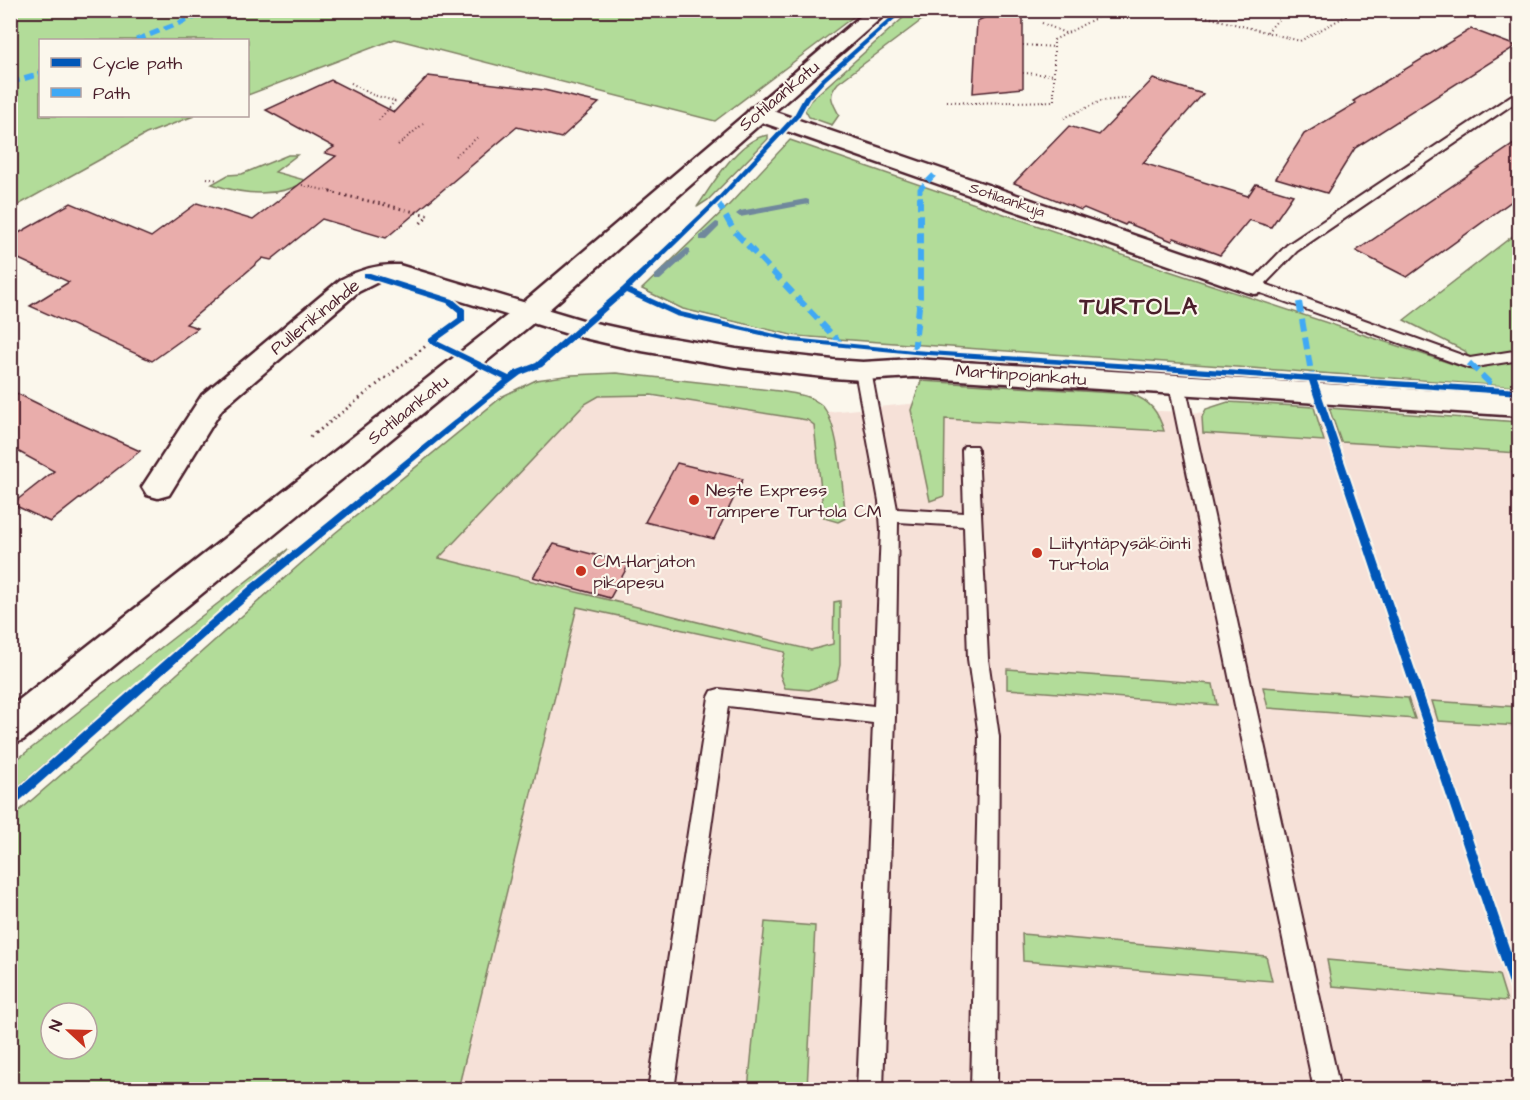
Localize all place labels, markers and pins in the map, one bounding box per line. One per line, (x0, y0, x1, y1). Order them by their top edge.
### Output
place label: Neste Express Tampere Turtola CM (706, 478, 882, 524)
marker: Neste Express Tampere Turtola CM (687, 493, 701, 507)
place label: Liityntäpysäköinti Turtola (1049, 531, 1191, 577)
marker: Liityntäpysäköinti Turtola (1030, 546, 1044, 560)
place label: CM-Harjaton pikapesu (593, 549, 695, 595)
marker: CM-Harjaton pikapesu (574, 564, 588, 578)

